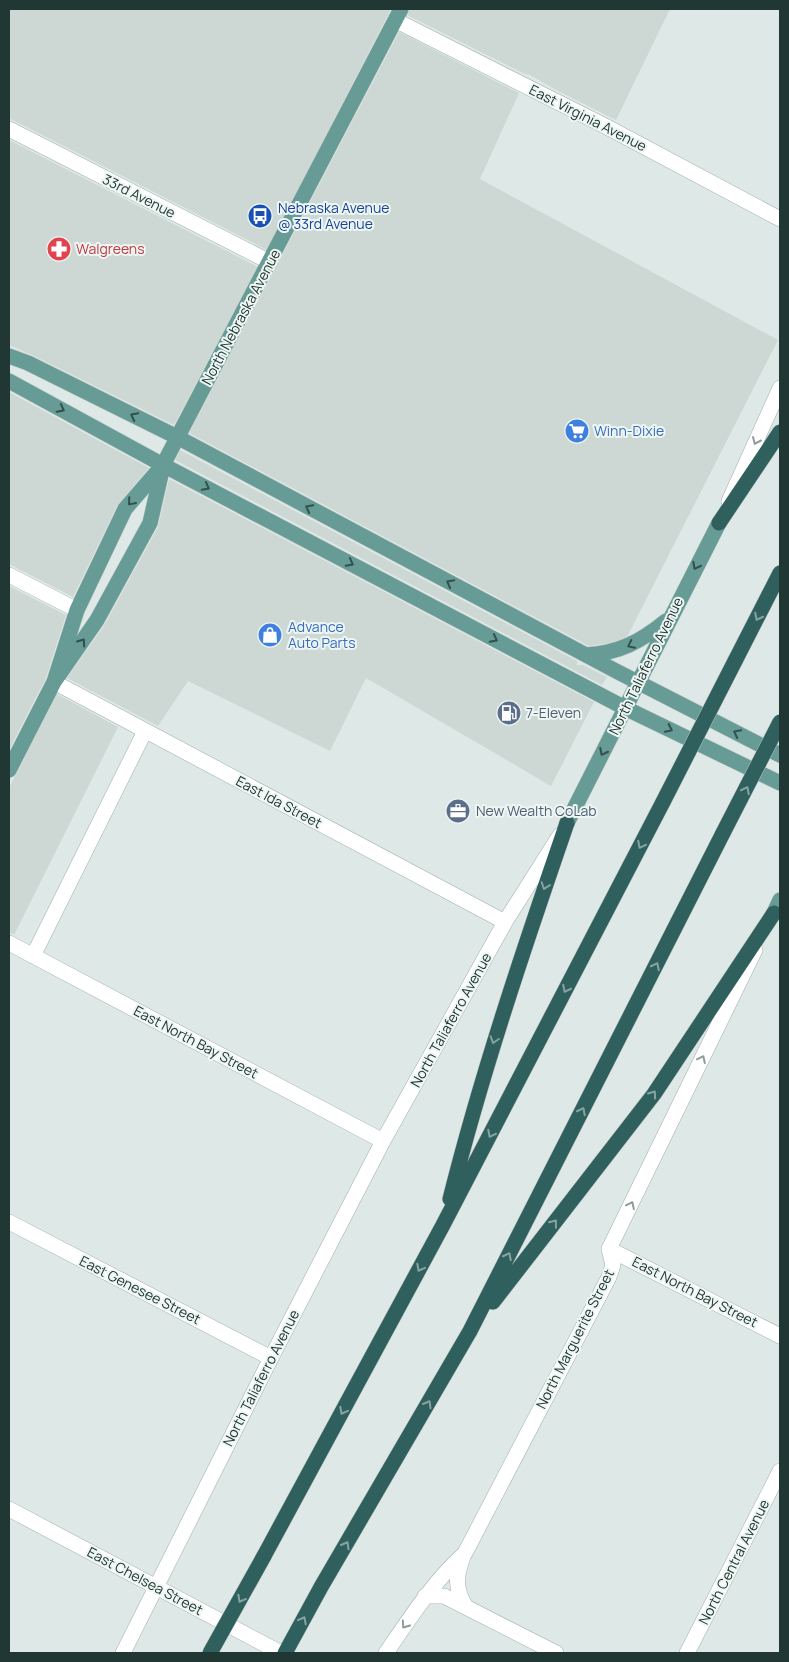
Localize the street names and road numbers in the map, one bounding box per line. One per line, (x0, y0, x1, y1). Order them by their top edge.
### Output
street label: East Virginia Avenue (526, 80, 650, 155)
street label: 33rd Avenue (100, 169, 179, 222)
street label: North Nebraska Avenue (197, 246, 284, 388)
street label: North Taliaferro Avenue (604, 594, 687, 738)
street label: East Ida Street (233, 771, 326, 832)
street label: North Taliaferro Avenue (406, 949, 495, 1090)
street label: East North Bay Street (131, 1001, 262, 1083)
street label: East Genesee Street (76, 1251, 204, 1328)
street label: East North Bay Street (629, 1252, 762, 1332)
street label: North Marguerite Street (531, 1265, 618, 1412)
street label: North Taliaferro Avenue (218, 1306, 303, 1449)
street label: North Central Avenue (694, 1496, 773, 1628)
street label: East Chelsea Street (84, 1542, 207, 1619)

